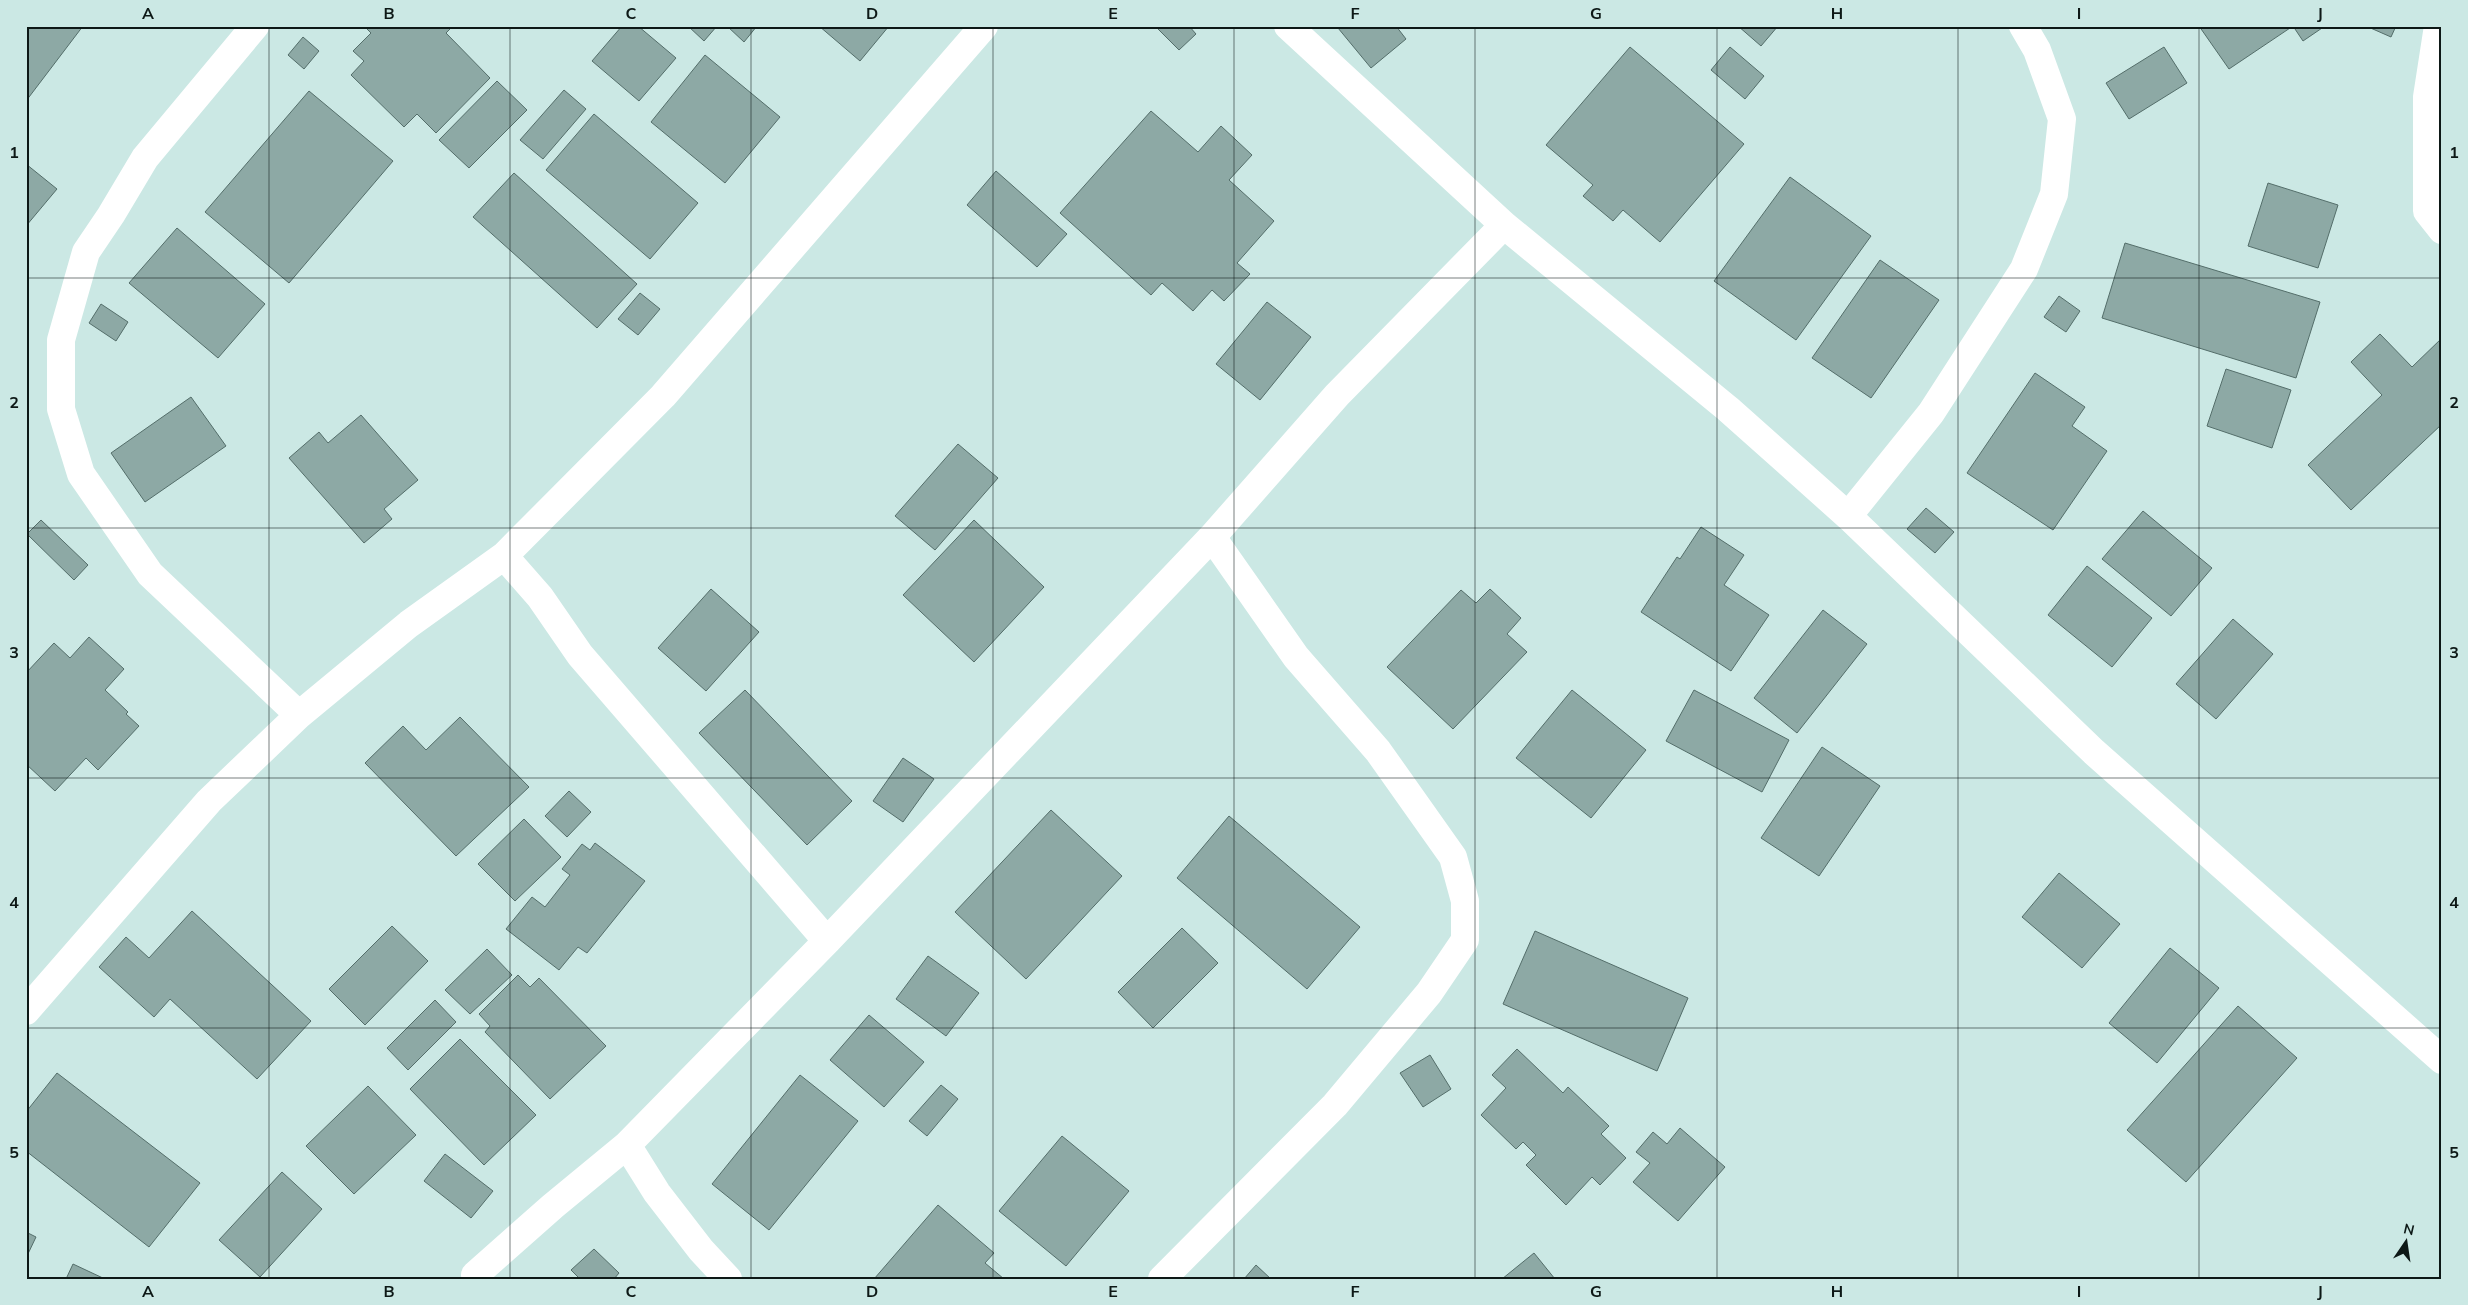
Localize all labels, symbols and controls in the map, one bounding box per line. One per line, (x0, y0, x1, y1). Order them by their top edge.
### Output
text: A (142, 3, 154, 23)
text: B (383, 3, 395, 23)
text: C (626, 3, 637, 23)
text: D (866, 3, 878, 23)
text: E (1108, 3, 1118, 23)
text: F (1350, 3, 1360, 23)
text: G (1590, 3, 1602, 23)
text: H (1831, 3, 1843, 23)
text: I (2077, 3, 2081, 23)
text: J (2317, 3, 2323, 23)
text: 1 (9, 142, 19, 162)
text: 1 (2449, 142, 2459, 162)
text: 2 (9, 392, 19, 412)
text: 2 (2449, 392, 2459, 412)
text: 3 (9, 642, 19, 662)
text: 3 (2449, 642, 2459, 662)
text: 4 (9, 892, 19, 912)
text: 4 (2449, 892, 2459, 912)
text: 5 (9, 1142, 19, 1162)
text: 5 (2449, 1142, 2459, 1162)
north arrow (2380, 1218, 2430, 1268)
text: N (2402, 1219, 2416, 1239)
text: A (142, 1281, 154, 1301)
text: B (383, 1281, 395, 1301)
text: C (626, 1281, 637, 1301)
text: D (866, 1281, 878, 1301)
text: E (1108, 1281, 1118, 1301)
text: F (1350, 1281, 1360, 1301)
text: G (1590, 1281, 1602, 1301)
text: H (1831, 1281, 1843, 1301)
text: I (2077, 1281, 2081, 1301)
text: J (2317, 1281, 2323, 1301)

